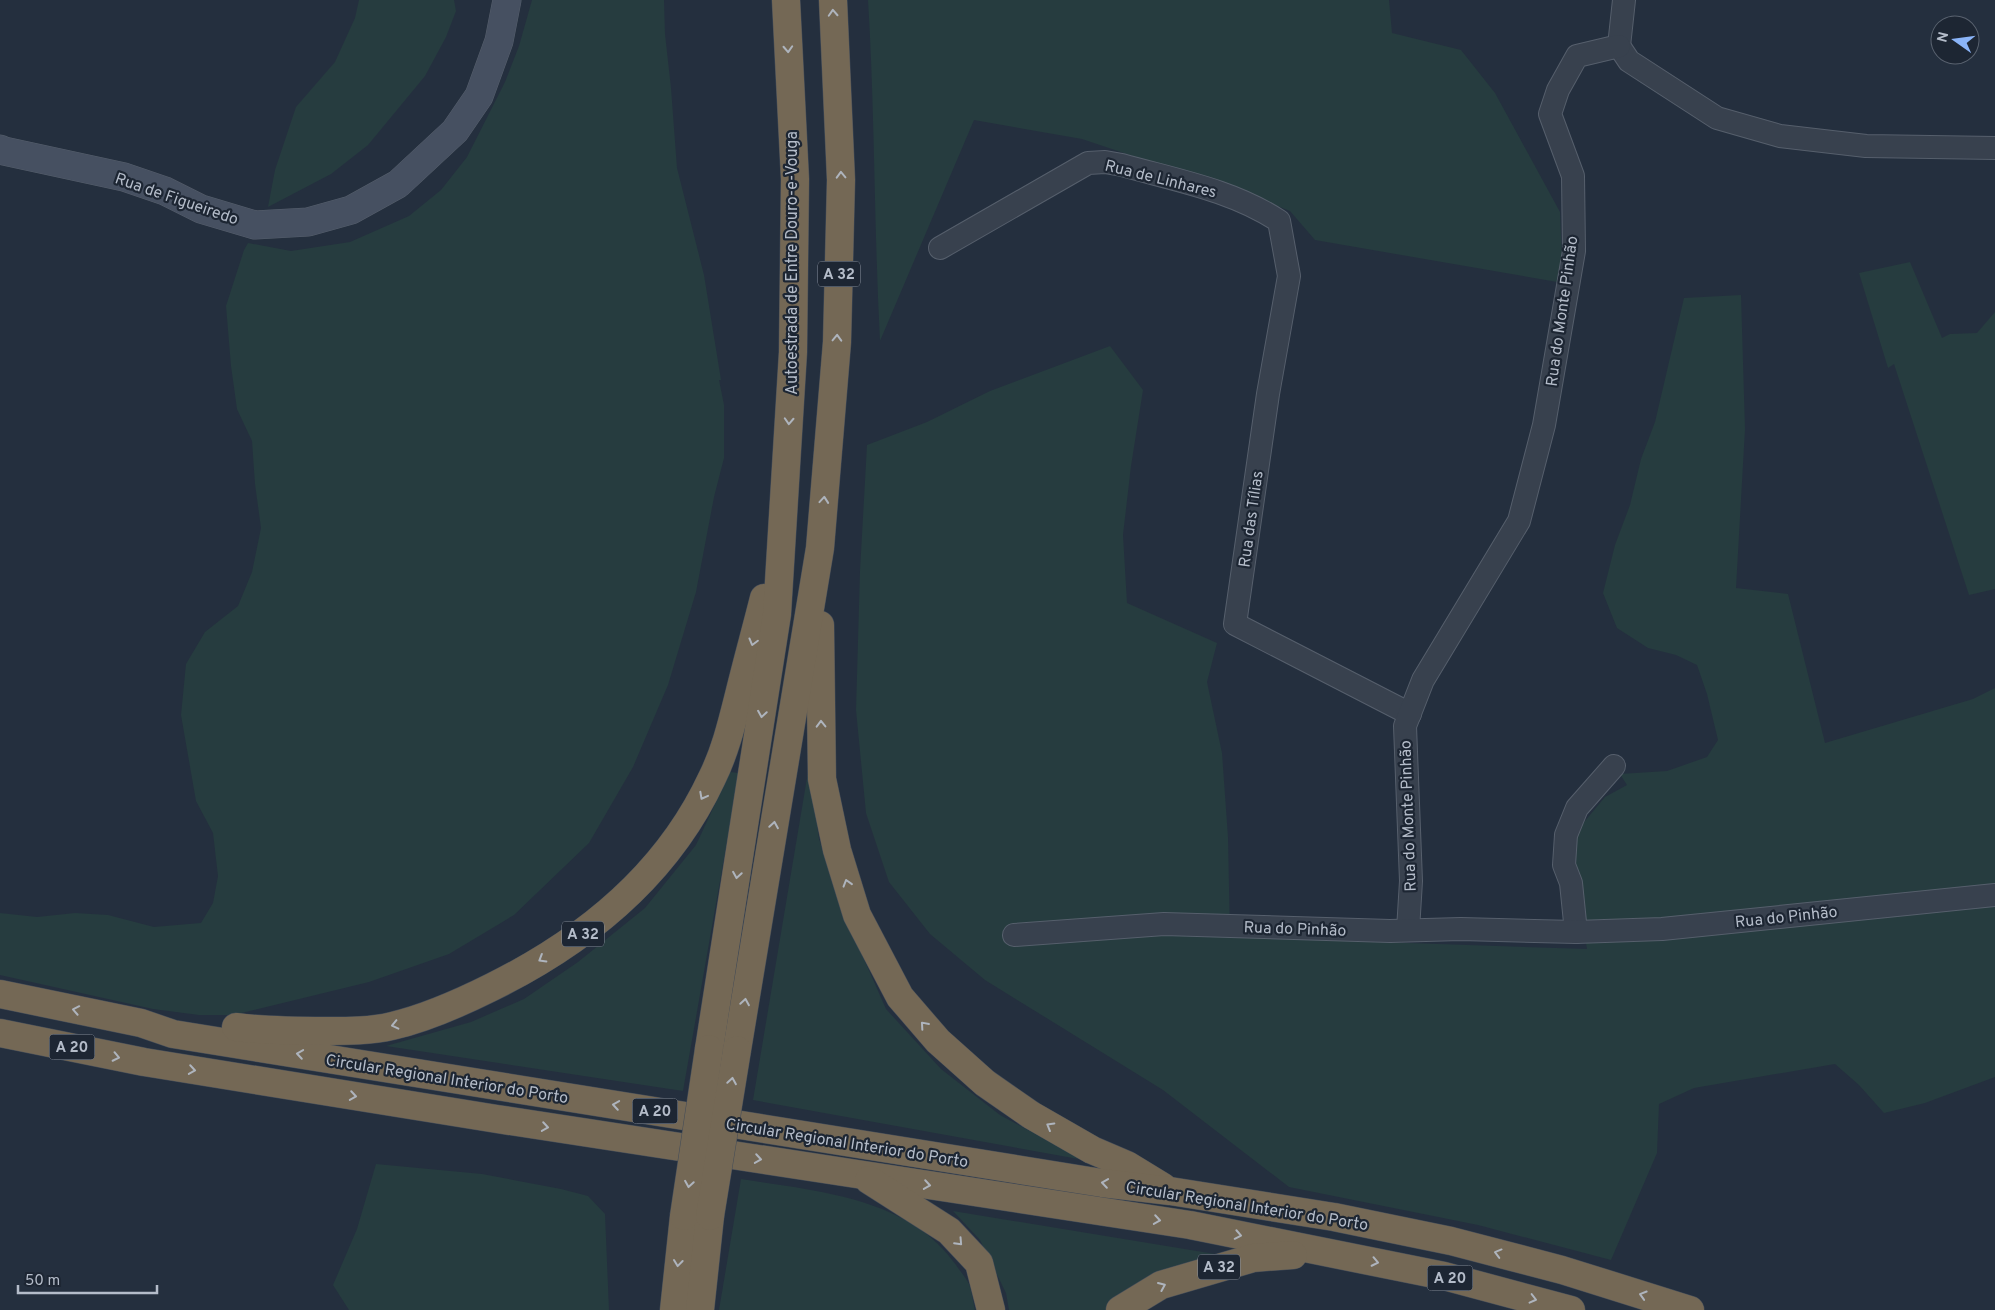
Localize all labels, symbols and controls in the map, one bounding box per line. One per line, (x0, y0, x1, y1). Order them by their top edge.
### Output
one-way arrow (828, 9, 839, 17)
north arrow (1930, 15, 1980, 65)
text: N (1934, 30, 1953, 44)
one-way arrow (783, 45, 794, 53)
street label: Autoestrada de Entre Douro-e-Vouga (783, 131, 803, 395)
street label: Rua de Linhares (1103, 156, 1219, 204)
street label: Rua de Figueiredo (112, 169, 241, 230)
one-way arrow (835, 171, 846, 179)
street label: Rua do Monte Pinhão (1543, 235, 1583, 388)
road number: A 32 (818, 262, 860, 286)
one-way arrow (831, 333, 842, 341)
one-way arrow (784, 417, 795, 425)
street label: Rua das Tílias (1235, 470, 1269, 569)
one-way arrow (818, 495, 829, 503)
one-way arrow (748, 637, 759, 646)
one-way arrow (757, 710, 767, 718)
one-way arrow (816, 720, 827, 728)
street label: Rua do Monte Pinhão (1396, 740, 1422, 892)
one-way arrow (699, 790, 709, 799)
one-way arrow (769, 820, 779, 829)
one-way arrow (732, 870, 742, 879)
one-way arrow (842, 880, 852, 888)
street label: Rua do Pinhão (1734, 903, 1838, 933)
street label: Rua do Pinhão (1243, 918, 1347, 942)
road number: A 32 (562, 922, 604, 946)
one-way arrow (539, 953, 548, 963)
one-way arrow (739, 998, 749, 1007)
one-way arrow (72, 1005, 81, 1015)
one-way arrow (390, 1019, 399, 1030)
one-way arrow (921, 1021, 930, 1030)
road number: A 20 (50, 1034, 94, 1060)
one-way arrow (295, 1049, 303, 1060)
one-way arrow (112, 1051, 121, 1061)
street label: Circular Regional Interior do Porto (324, 1051, 569, 1109)
one-way arrow (188, 1065, 197, 1075)
one-way arrow (726, 1077, 736, 1086)
one-way arrow (349, 1090, 357, 1101)
road number: A 20 (632, 1098, 678, 1124)
one-way arrow (611, 1100, 620, 1110)
street label: Circular Regional Interior do Porto (724, 1115, 969, 1173)
one-way arrow (541, 1121, 550, 1131)
one-way arrow (1046, 1122, 1055, 1132)
one-way arrow (754, 1153, 762, 1164)
one-way arrow (1100, 1178, 1108, 1189)
street label: Circular Regional Interior do Porto (1124, 1178, 1369, 1236)
one-way arrow (924, 1179, 932, 1190)
one-way arrow (684, 1180, 695, 1188)
one-way arrow (1153, 1215, 1162, 1225)
one-way arrow (1234, 1229, 1243, 1239)
one-way arrow (953, 1236, 962, 1245)
one-way arrow (1494, 1248, 1502, 1259)
road number: A 32 (1198, 1254, 1240, 1280)
one-way arrow (1370, 1256, 1379, 1267)
one-way arrow (673, 1259, 684, 1267)
scale bar (18, 1262, 156, 1294)
road number: A 20 (1428, 1266, 1472, 1290)
text: 50 m (25, 1272, 60, 1291)
one-way arrow (1157, 1281, 1166, 1292)
one-way arrow (1640, 1291, 1648, 1301)
one-way arrow (1528, 1293, 1537, 1304)

